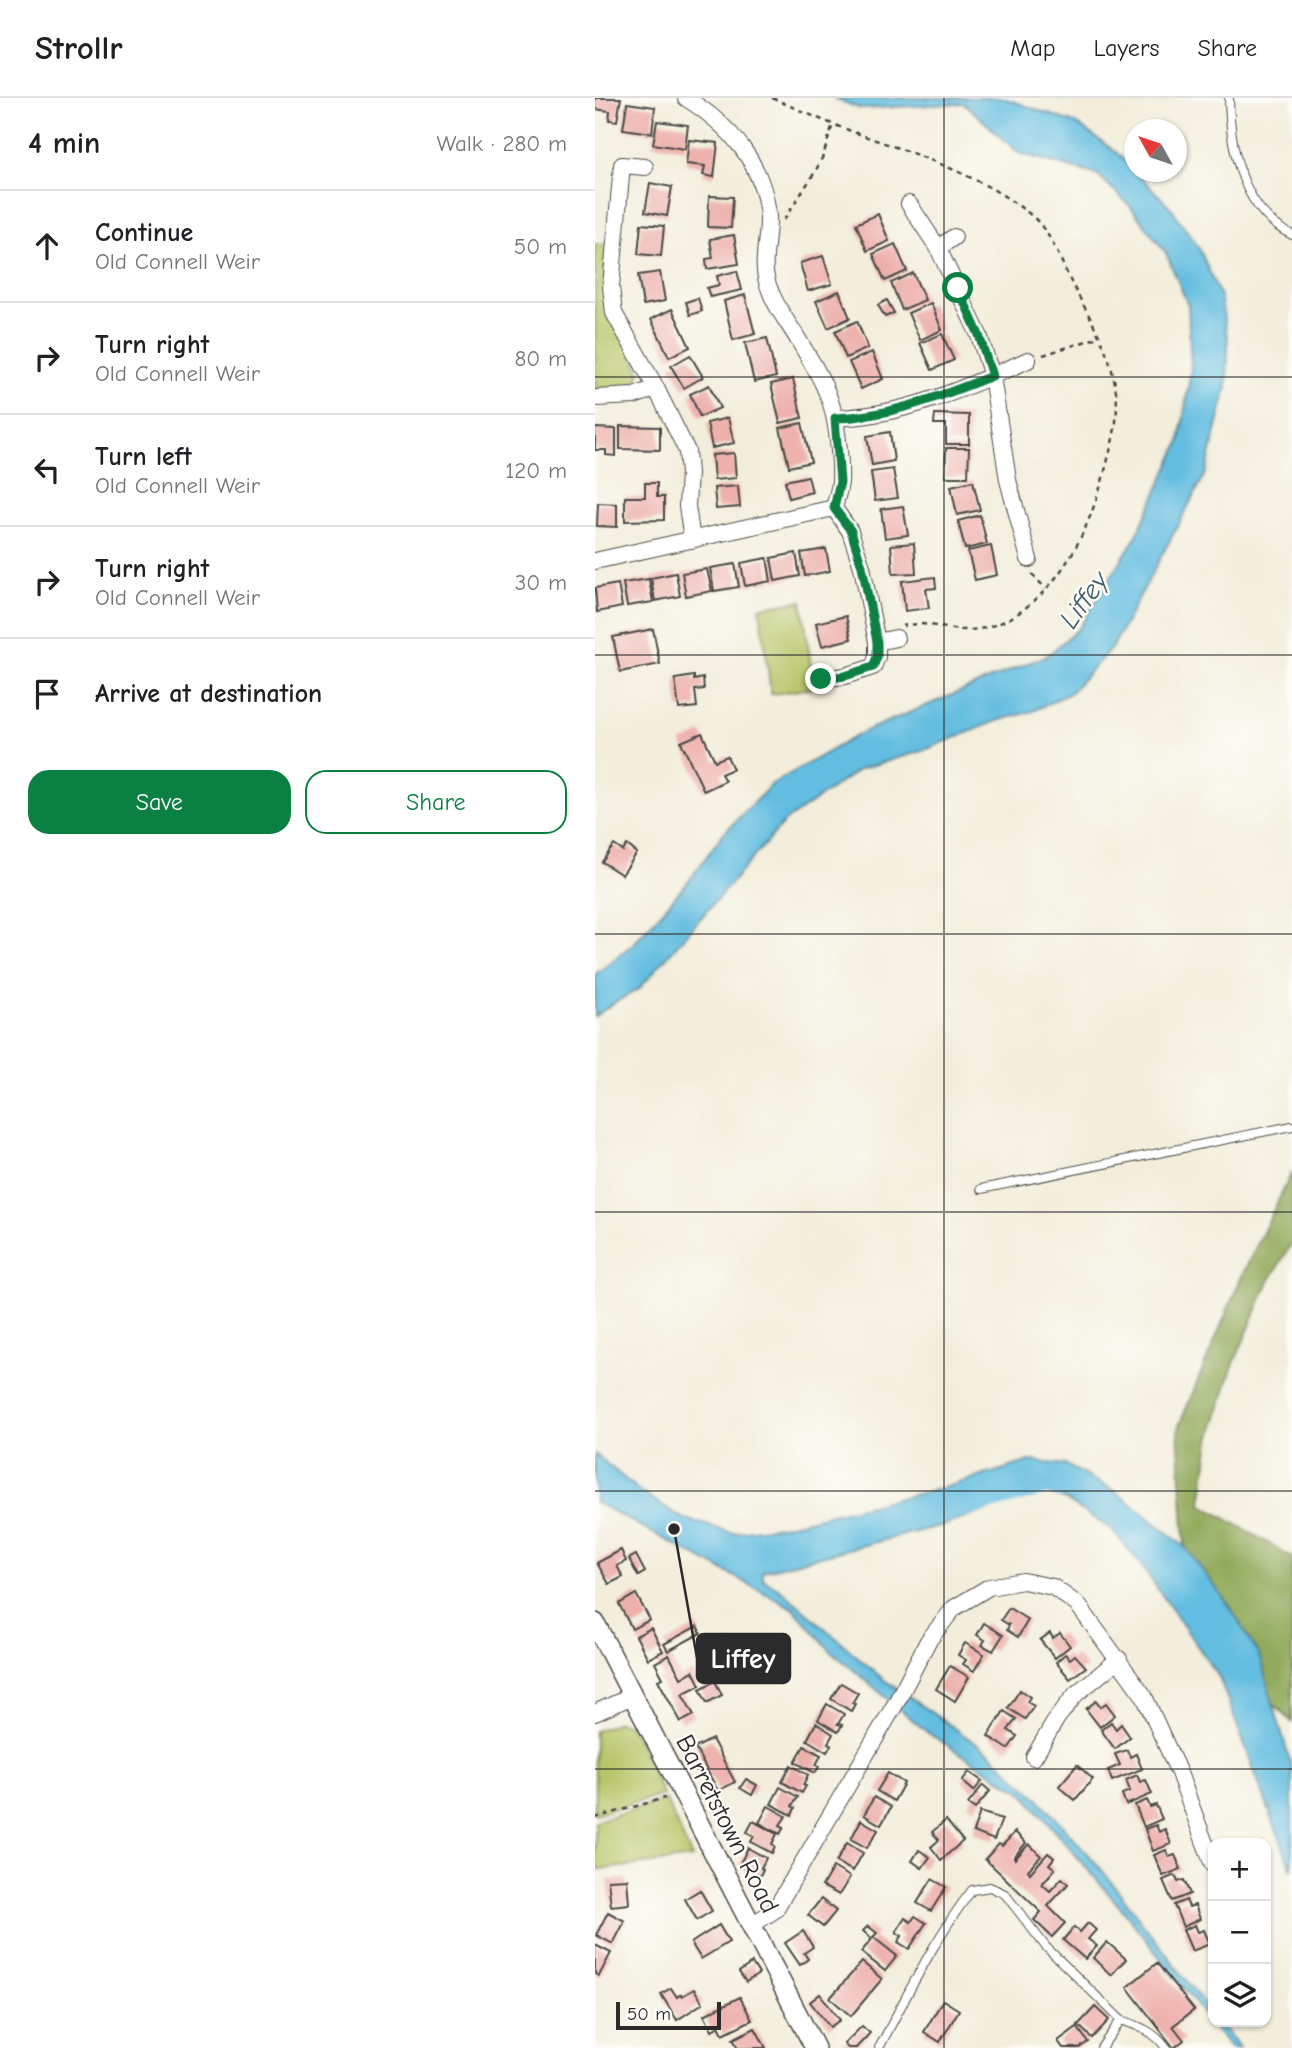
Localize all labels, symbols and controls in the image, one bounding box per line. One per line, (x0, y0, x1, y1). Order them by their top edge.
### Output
text: Strollr (35, 29, 123, 67)
text: Map (1010, 34, 1056, 62)
text: Layers (1094, 34, 1159, 62)
text: Share (1197, 34, 1257, 62)
north arrow (1124, 119, 1187, 182)
text: 4 min (28, 126, 100, 161)
text: Walk · 280 m (437, 130, 567, 157)
text: Continue (95, 218, 193, 248)
icon: ahead (28, 227, 66, 265)
text: 50 m (514, 233, 567, 260)
text: Old Connell Weir (95, 248, 260, 275)
route start (942, 272, 973, 303)
text: Turn right (95, 330, 209, 360)
icon: right (28, 339, 66, 377)
text: 80 m (514, 345, 567, 372)
text: Old Connell Weir (95, 360, 260, 387)
text: Turn left (95, 442, 192, 472)
icon: left (28, 451, 66, 489)
text: 120 m (505, 457, 567, 484)
text: Old Connell Weir (95, 472, 260, 499)
text: Turn right (95, 554, 209, 584)
icon: right (28, 563, 66, 601)
water label: Liffey (1053, 564, 1116, 635)
text: 30 m (515, 569, 567, 596)
text: Old Connell Weir (95, 584, 260, 611)
route end (805, 663, 836, 694)
icon: arrive (28, 675, 66, 713)
text: Arrive at destination (95, 679, 322, 709)
button: Save (28, 770, 291, 834)
button: Share (305, 770, 567, 834)
callout: Liffey (697, 1634, 790, 1683)
text: Liffey (710, 1643, 776, 1675)
street label: Barretstown Road (669, 1730, 785, 1918)
map controls (1208, 1838, 1271, 2027)
button: + (1208, 1838, 1271, 1901)
button: − (1208, 1901, 1271, 1964)
button: layers (1208, 1964, 1271, 2027)
scale bar (616, 1999, 721, 2031)
text: 50 m (627, 2003, 671, 2025)

